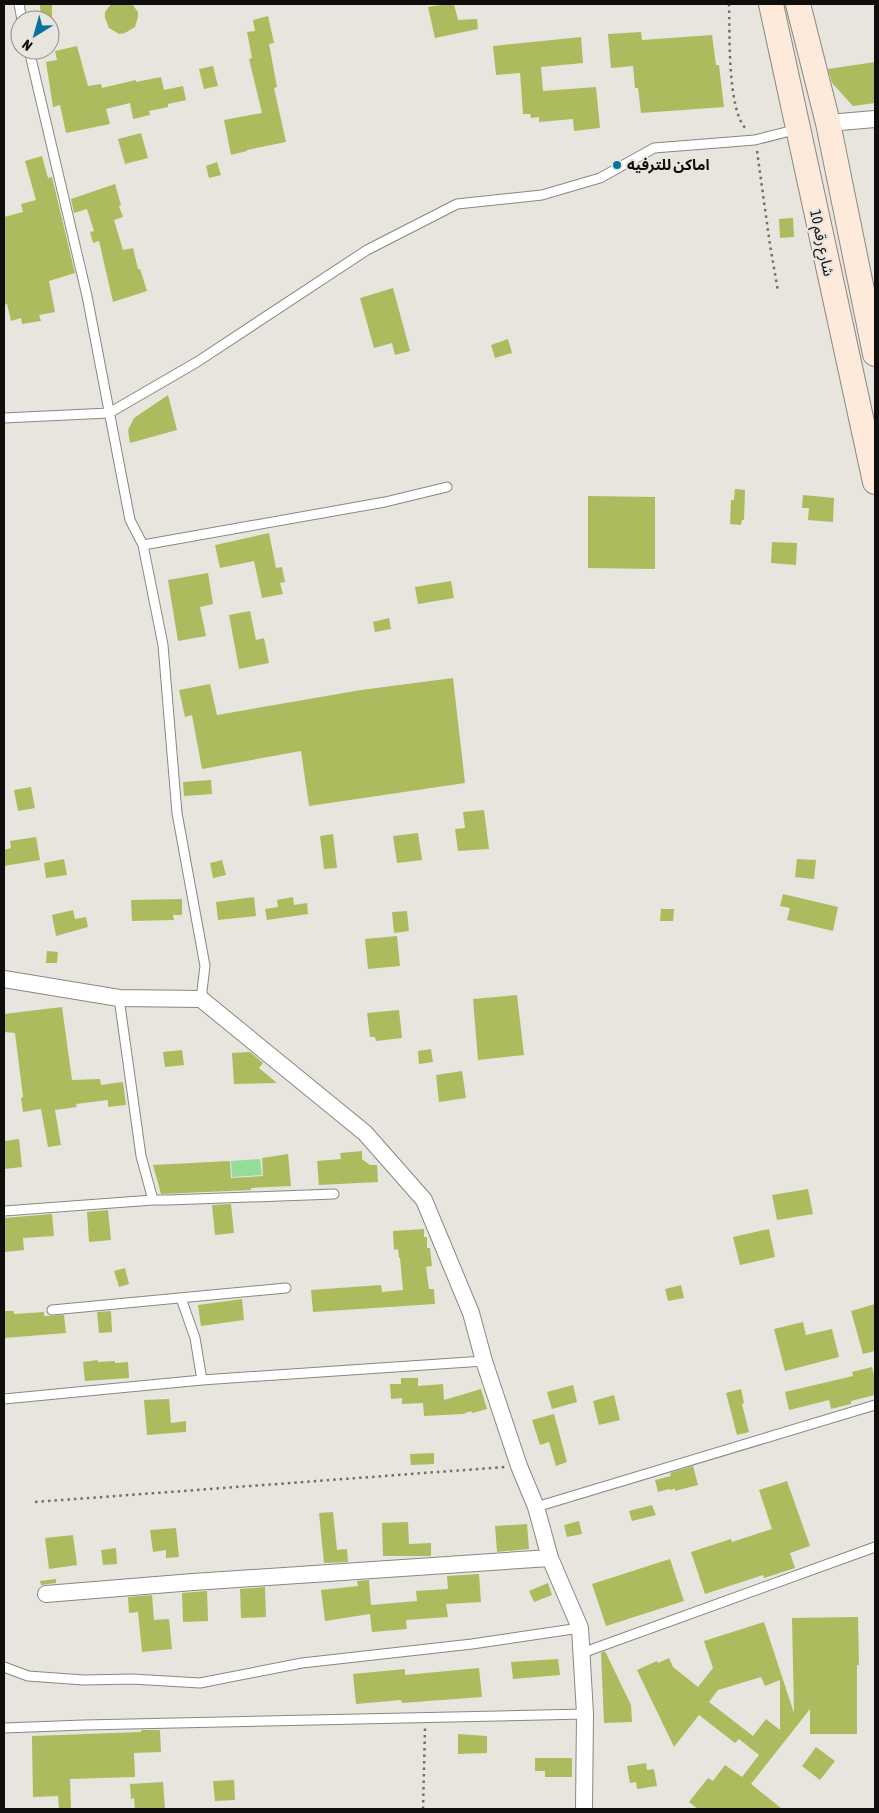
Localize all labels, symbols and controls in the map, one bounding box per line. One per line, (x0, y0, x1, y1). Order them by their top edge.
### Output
north arrow (10, 10, 60, 60)
text: N (19, 37, 35, 54)
place label: اماكن للترفيه (627, 156, 710, 174)
marker: اماكن للترفيه (611, 159, 623, 171)
street label: شارع رقم 10 (803, 208, 838, 279)

